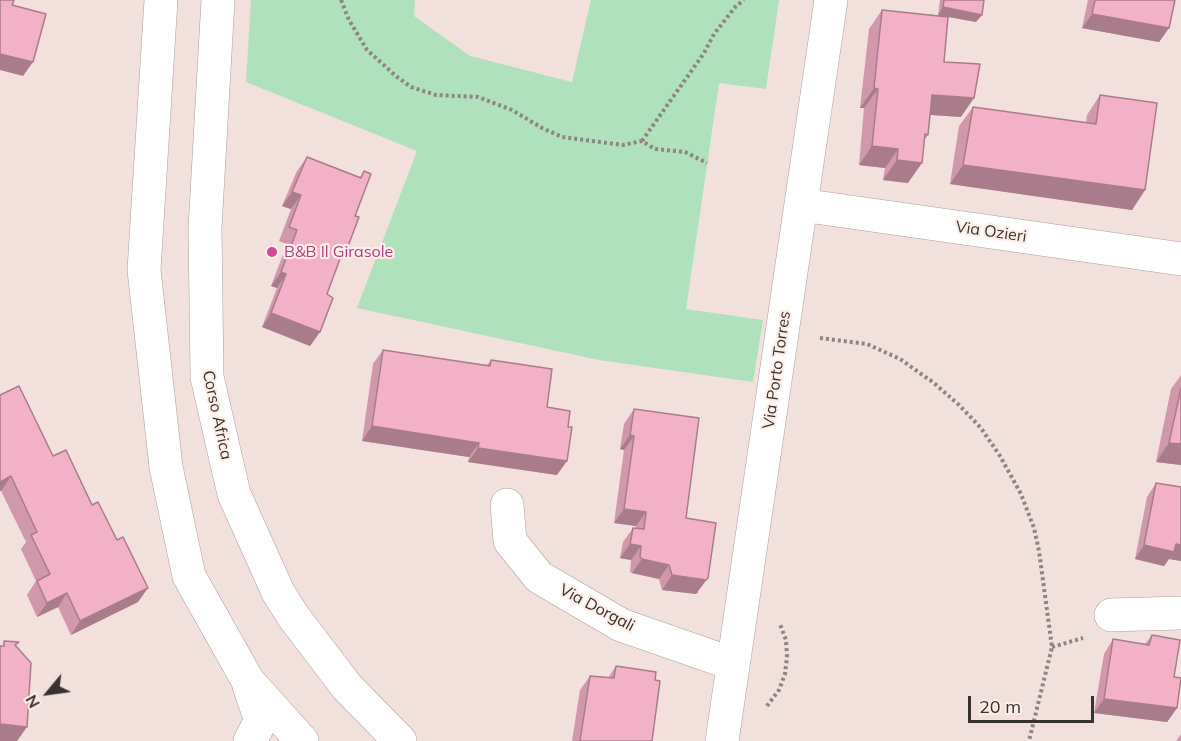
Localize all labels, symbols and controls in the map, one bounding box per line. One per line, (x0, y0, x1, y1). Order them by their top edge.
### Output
street label: Via Ozieri (954, 218, 1028, 246)
place label: B&B Il Girasole (284, 242, 393, 262)
marker: B&B Il Girasole (265, 245, 279, 259)
street label: Via Porto Torres (759, 310, 795, 430)
street label: Corso Africa (198, 369, 236, 461)
street label: Via Dorgali (556, 580, 638, 636)
north arrow (18, 663, 78, 723)
scale bar (971, 684, 1097, 722)
text: N (21, 692, 44, 712)
text: 20 m (979, 695, 1021, 718)

